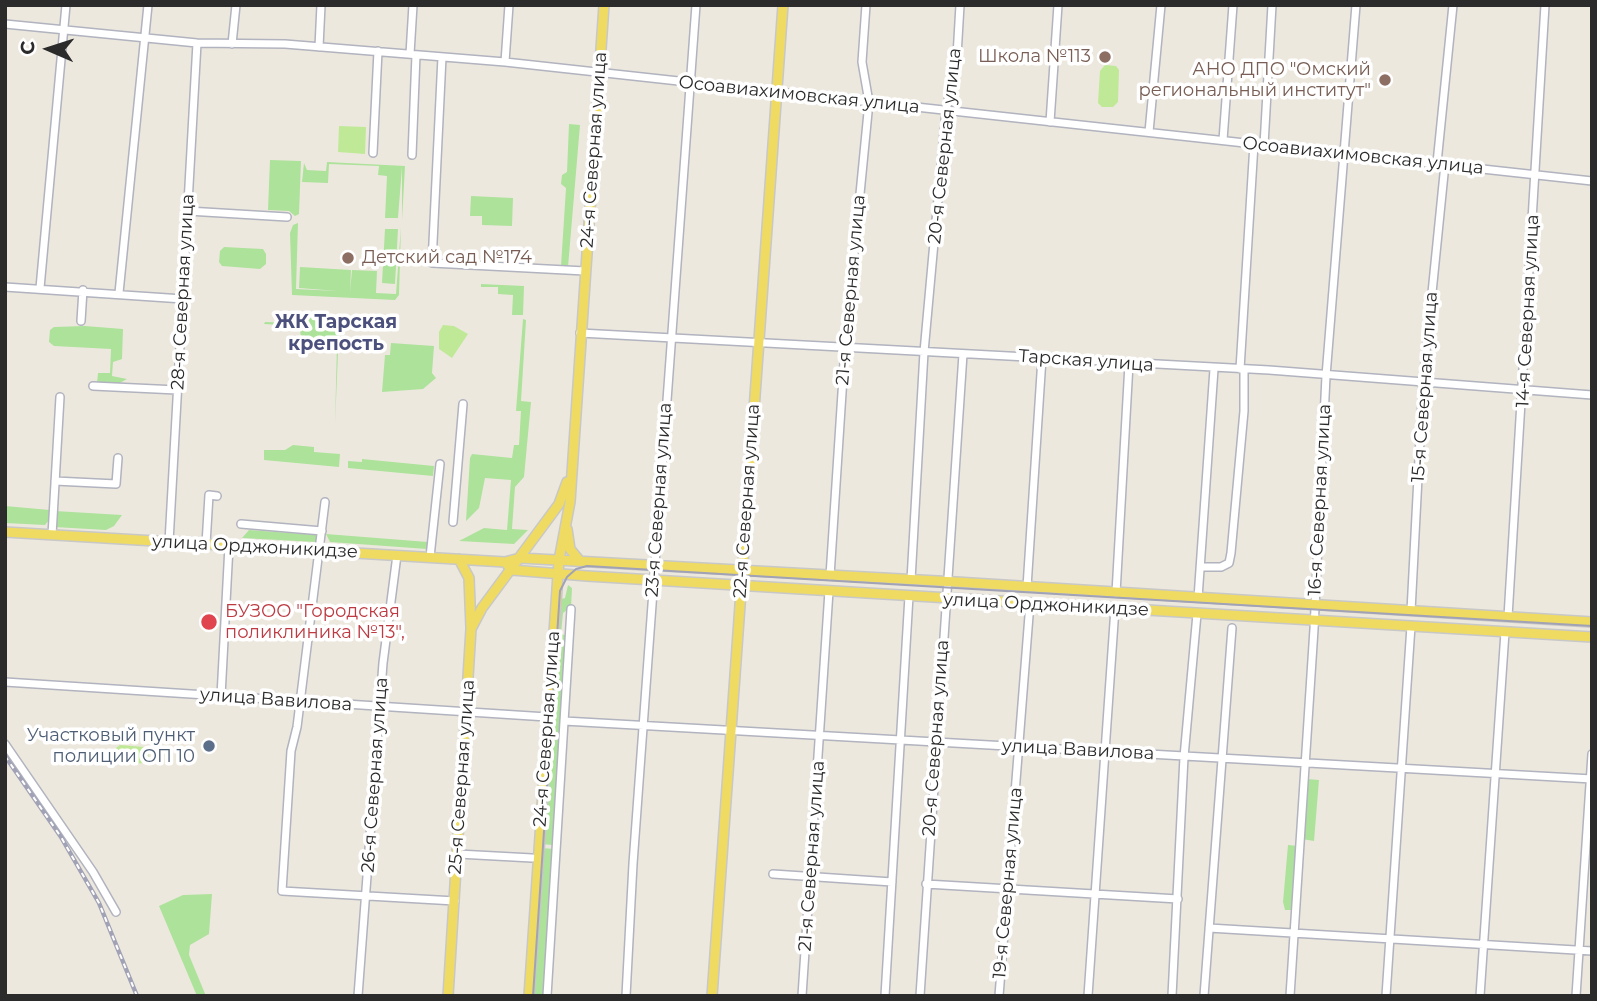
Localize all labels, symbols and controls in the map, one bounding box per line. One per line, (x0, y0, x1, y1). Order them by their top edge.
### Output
north arrow (14, 14, 84, 84)
text: С (16, 40, 39, 55)
place label: Школа №113 (978, 46, 1091, 68)
street label: 20-я Северная улица (924, 47, 966, 245)
marker: Школа №113 (1097, 49, 1113, 65)
street label: 24-я Северная улица (576, 51, 612, 249)
place label: АНО ДПО "Омский региональный институт" (1138, 59, 1371, 102)
street label: Осоавиахимовская улица (677, 72, 921, 118)
marker: АНО ДПО "Омский региональный институт" (1377, 72, 1393, 88)
street label: Осоавиахимовская улица (1241, 133, 1485, 179)
street label: 28-я Северная улица (167, 193, 199, 391)
street label: 21-я Северная улица (832, 194, 870, 386)
street label: 14-я Северная улица (1512, 214, 1544, 408)
place label: Детский сад №174 (362, 247, 532, 269)
marker: Детский сад №174 (340, 250, 356, 266)
street label: 15-я Северная улица (1408, 291, 1442, 483)
district label: ЖК Тарская крепость (275, 311, 397, 355)
street label: Тарская улица (1018, 345, 1154, 377)
street label: 23-я Северная улица (641, 402, 677, 598)
street label: 22-я Северная улица (729, 403, 765, 599)
street label: 16-я Северная улица (1304, 404, 1336, 596)
street label: улица Орджоникидзе (152, 531, 358, 563)
street label: улица Орджоникидзе (943, 589, 1149, 621)
place label: БУЗОО "Городская поликлиника №13", (225, 601, 405, 644)
marker: БУЗОО "Городская поликлиника №13", (199, 612, 219, 632)
street label: 24-я Северная улица (529, 630, 565, 828)
street label: 20-я Северная улица (918, 639, 954, 837)
street label: 26-я Северная улица (357, 677, 393, 873)
street label: 25-я Северная улица (444, 679, 480, 875)
street label: улица Вавилова (199, 684, 353, 716)
place label: Участковый пункт полиции ОП 10 (27, 725, 195, 768)
street label: улица Вавилова (1001, 735, 1155, 765)
marker: Участковый пункт полиции ОП 10 (201, 738, 217, 754)
street label: 21-я Северная улица (795, 760, 829, 952)
street label: 19-я Северная улица (989, 786, 1027, 980)

